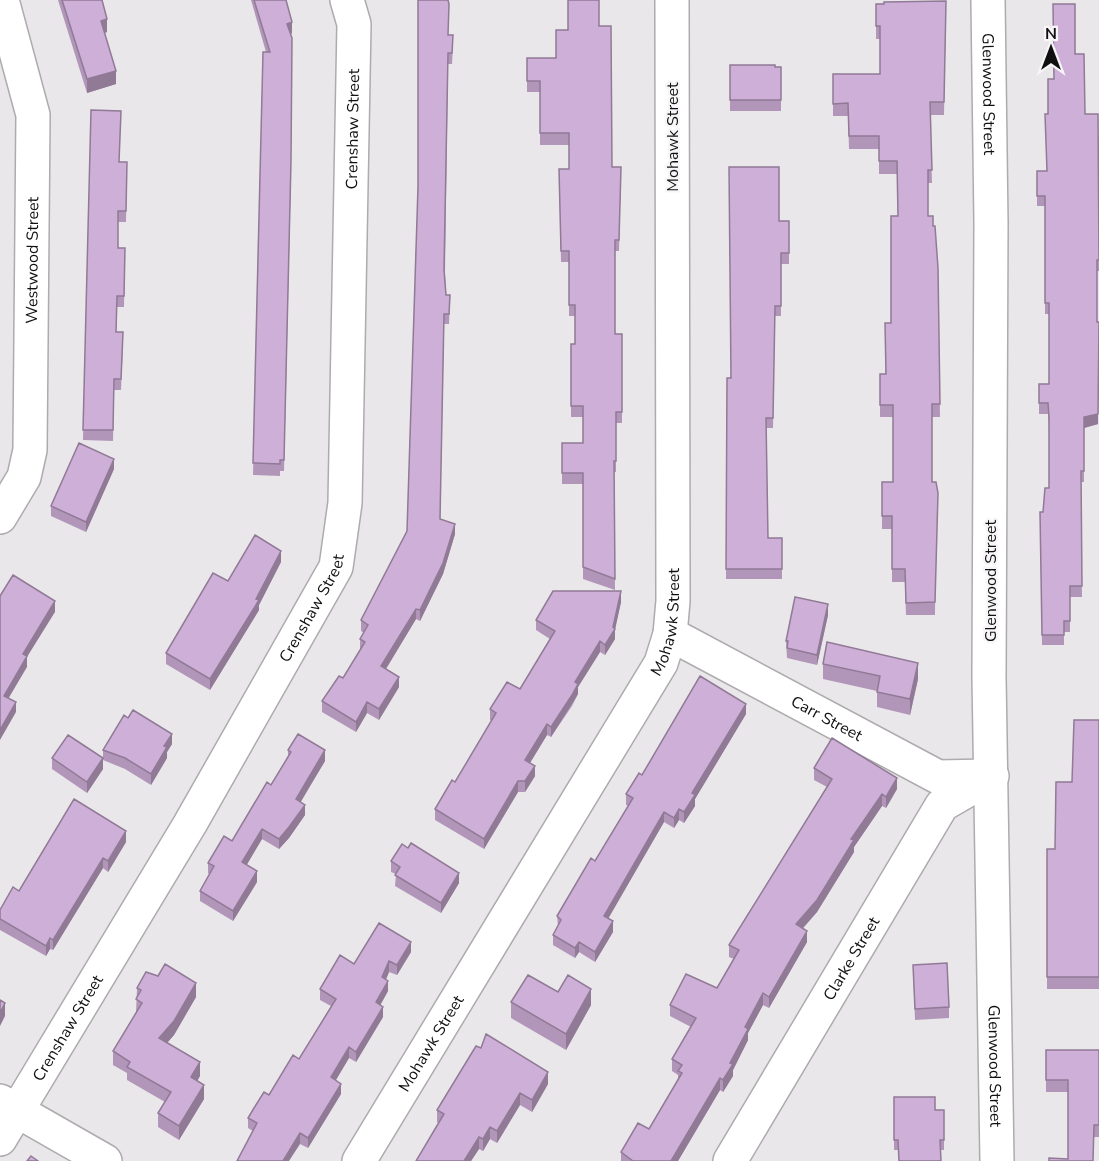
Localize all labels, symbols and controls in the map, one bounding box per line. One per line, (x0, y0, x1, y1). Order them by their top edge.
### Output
north arrow (1021, 18, 1081, 78)
text: N (1045, 23, 1057, 45)
street label: Glenwood Street (976, 33, 1000, 156)
street label: Crenshaw Street (341, 68, 365, 190)
street label: Mohawk Street (662, 82, 684, 192)
street label: Westwood Street (21, 196, 44, 324)
street label: Glenwood Street (980, 520, 1002, 642)
street label: Crenshaw Street (274, 553, 350, 667)
street label: Mohawk Street (646, 568, 685, 680)
street label: Carr Street (787, 691, 867, 747)
street label: Clarke Street (818, 912, 885, 1005)
street label: Crenshaw Street (27, 971, 109, 1085)
street label: Mohawk Street (394, 991, 469, 1096)
street label: Glenwood Street (982, 1005, 1006, 1128)

